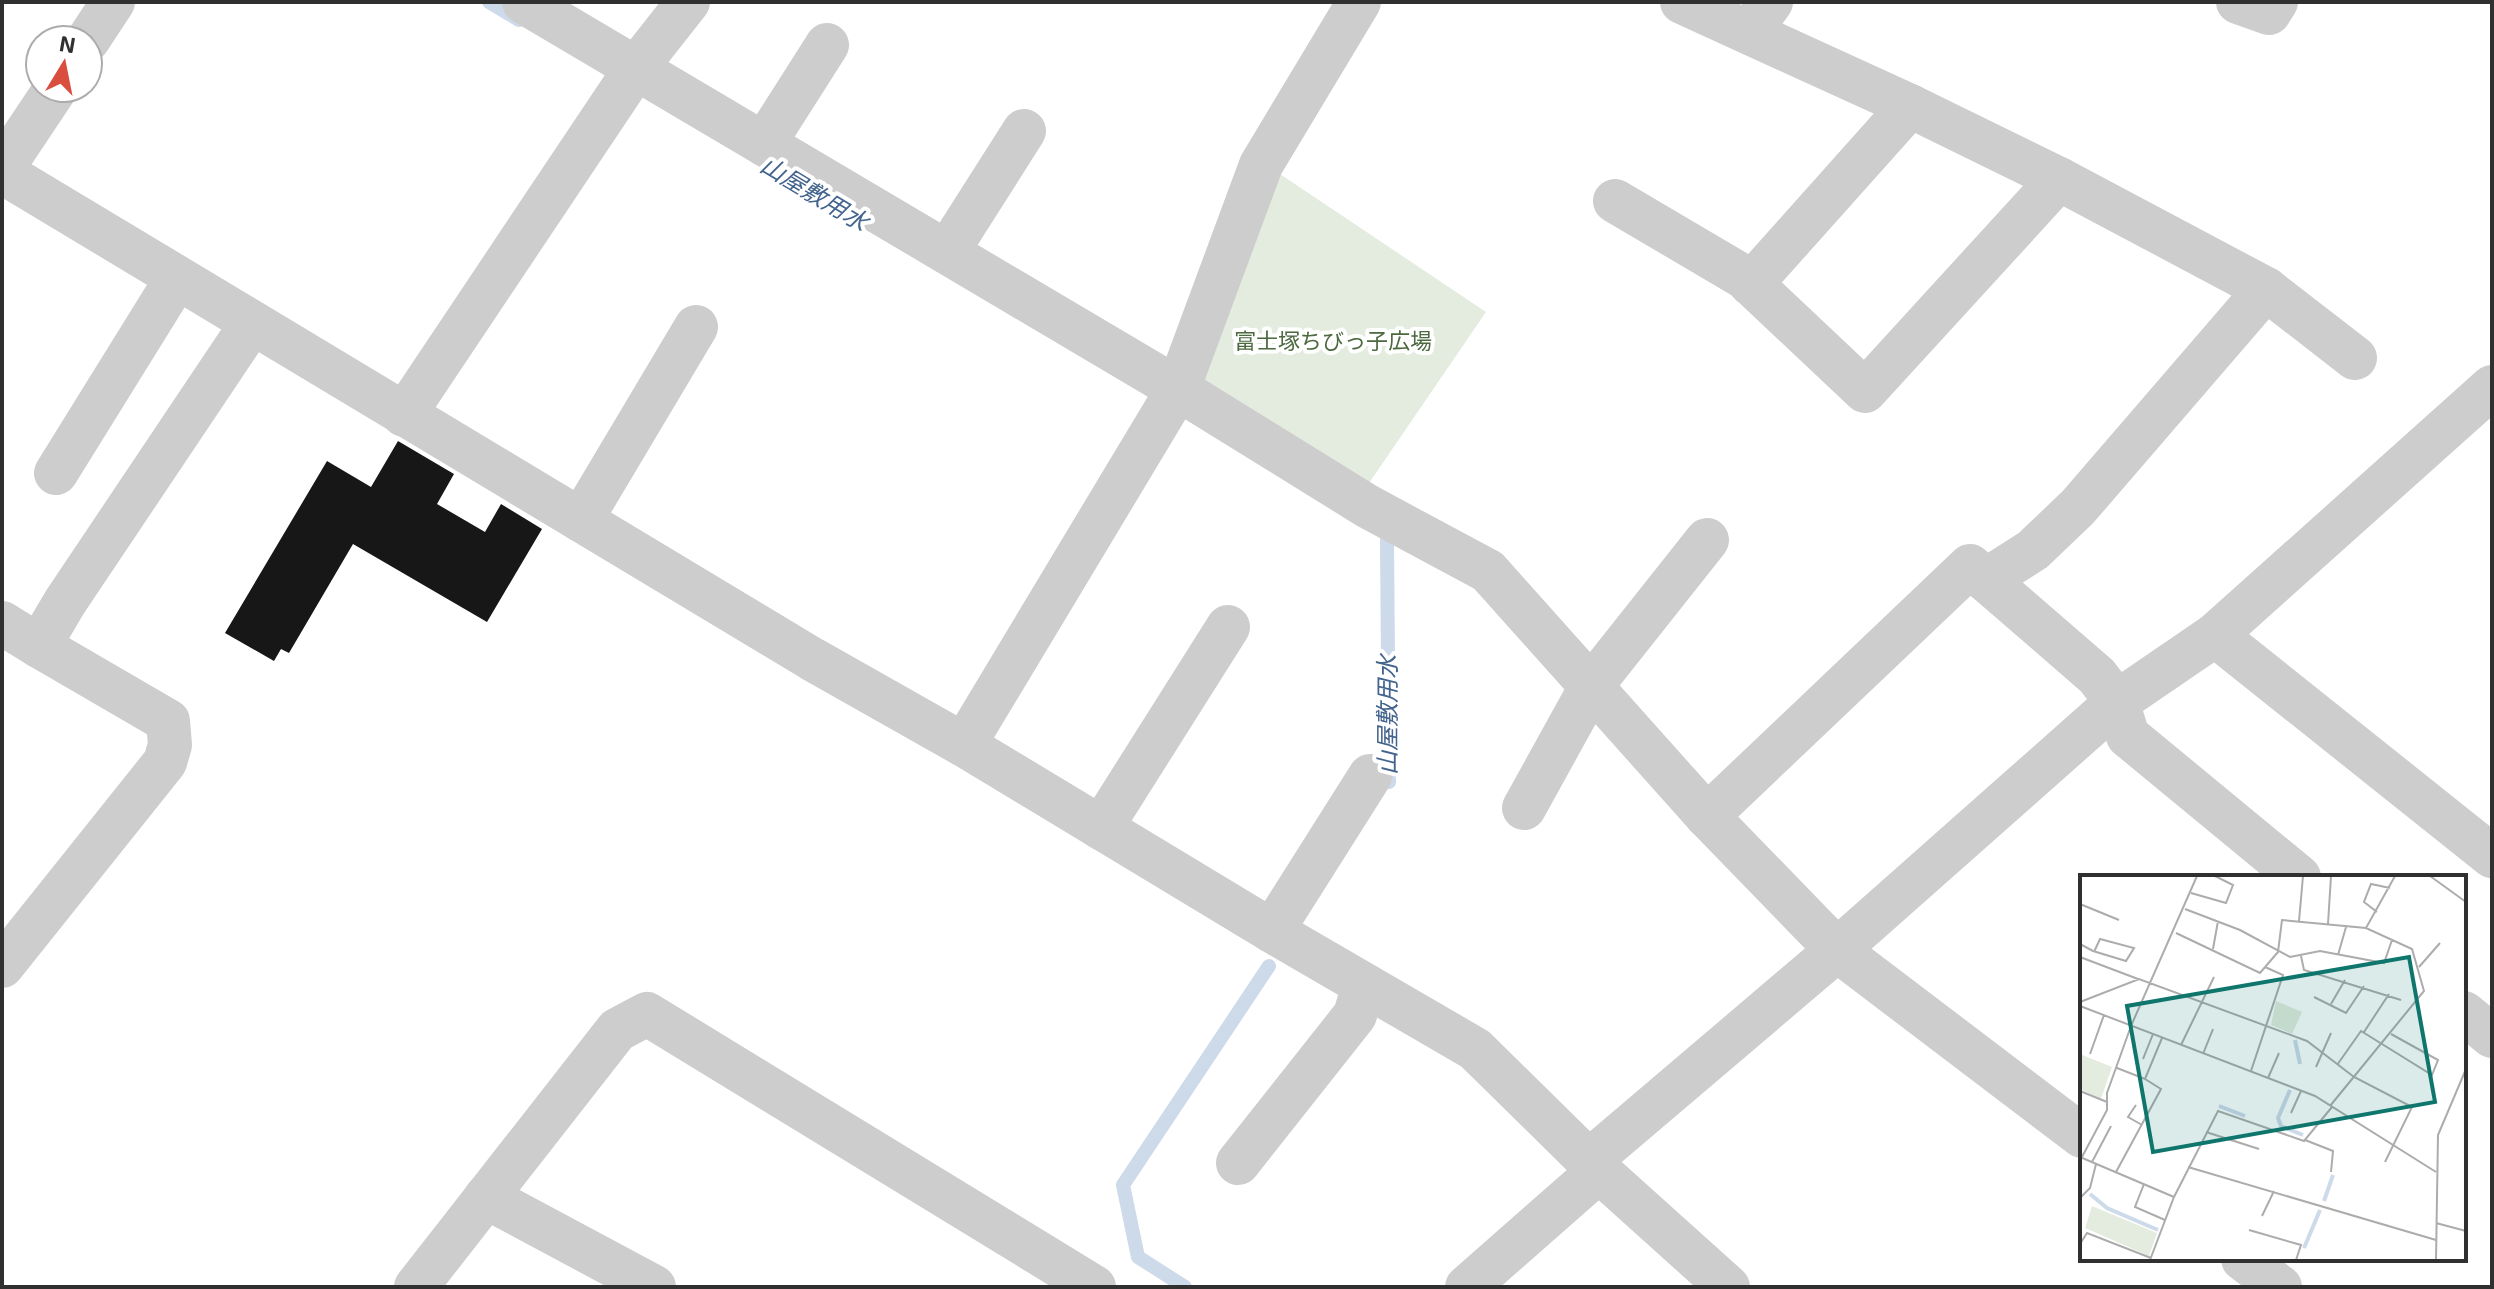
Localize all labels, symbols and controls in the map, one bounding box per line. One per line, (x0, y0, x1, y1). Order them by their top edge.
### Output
north arrow (24, 24, 104, 104)
text: N (58, 29, 78, 58)
water label: 山屋敷用水 (756, 149, 876, 238)
park label: 富士塚ちびっ子広場 (1234, 327, 1432, 353)
water label: 山屋敷用水 (1372, 652, 1401, 775)
inset map (2080, 875, 2466, 1261)

